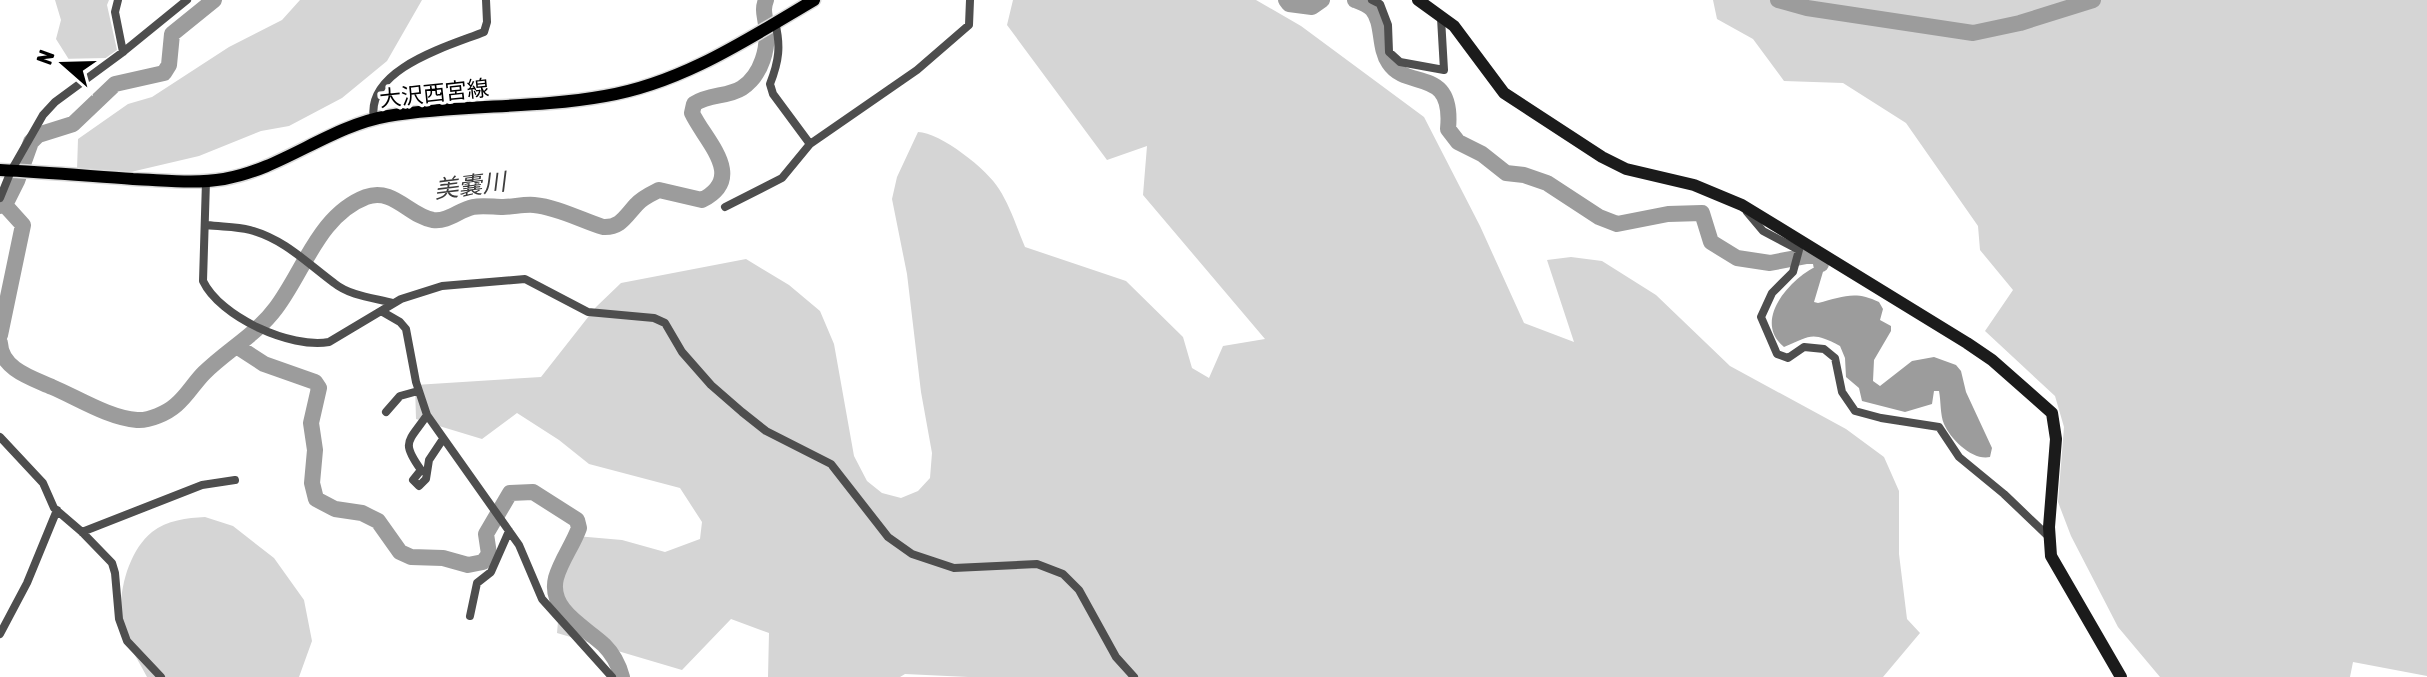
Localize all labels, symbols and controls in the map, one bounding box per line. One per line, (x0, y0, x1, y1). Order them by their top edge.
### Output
north arrow (24, 24, 104, 104)
text: N (31, 47, 60, 68)
street label: 大沢西宮線 (378, 74, 490, 112)
water label: 美嚢川 (433, 167, 510, 203)

